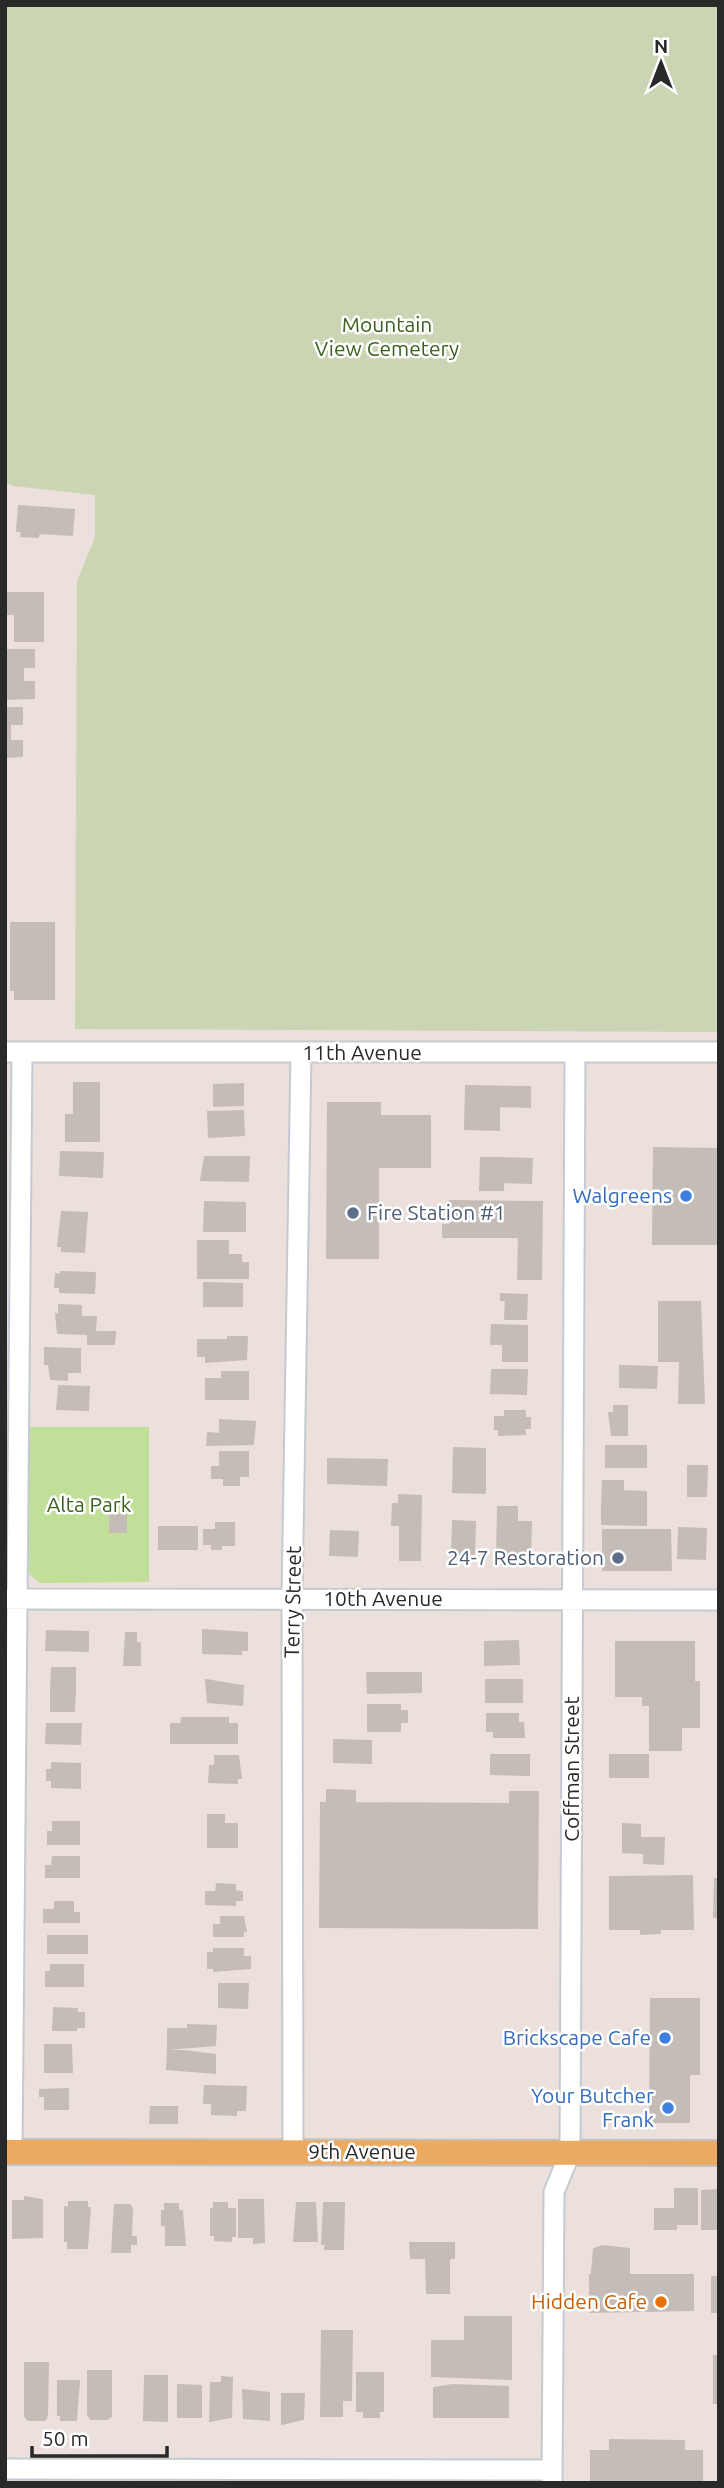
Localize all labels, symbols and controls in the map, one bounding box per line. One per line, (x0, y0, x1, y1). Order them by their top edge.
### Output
north arrow (626, 28, 696, 98)
text: N (654, 35, 668, 57)
park label: Mountain View Cemetery (315, 312, 459, 360)
street label: 11th Avenue (302, 1040, 422, 1064)
place label: Walgreens (572, 1183, 672, 1207)
marker: Walgreens (678, 1188, 694, 1204)
place label: Fire Station #1 (367, 1200, 506, 1224)
marker: Fire Station #1 (345, 1205, 361, 1221)
park label: Alta Park (47, 1492, 132, 1516)
place label: 24-7 Restoration (447, 1545, 604, 1569)
street label: Terry Street (279, 1546, 305, 1658)
marker: 24-7 Restoration (610, 1550, 626, 1566)
street label: 10th Avenue (323, 1586, 443, 1610)
street label: Coffman Street (559, 1696, 583, 1842)
place label: Brickscape Cafe (503, 2025, 651, 2049)
marker: Brickscape Cafe (657, 2030, 673, 2046)
place label: Your Butcher Frank (531, 2083, 654, 2131)
marker: Your Butcher Frank (660, 2100, 676, 2116)
street label: 9th Avenue (308, 2139, 416, 2163)
place label: Hidden Cafe (531, 2289, 647, 2313)
marker: Hidden Cafe (653, 2294, 669, 2310)
scale bar (32, 2414, 166, 2458)
text: 50 m (42, 2426, 89, 2450)

